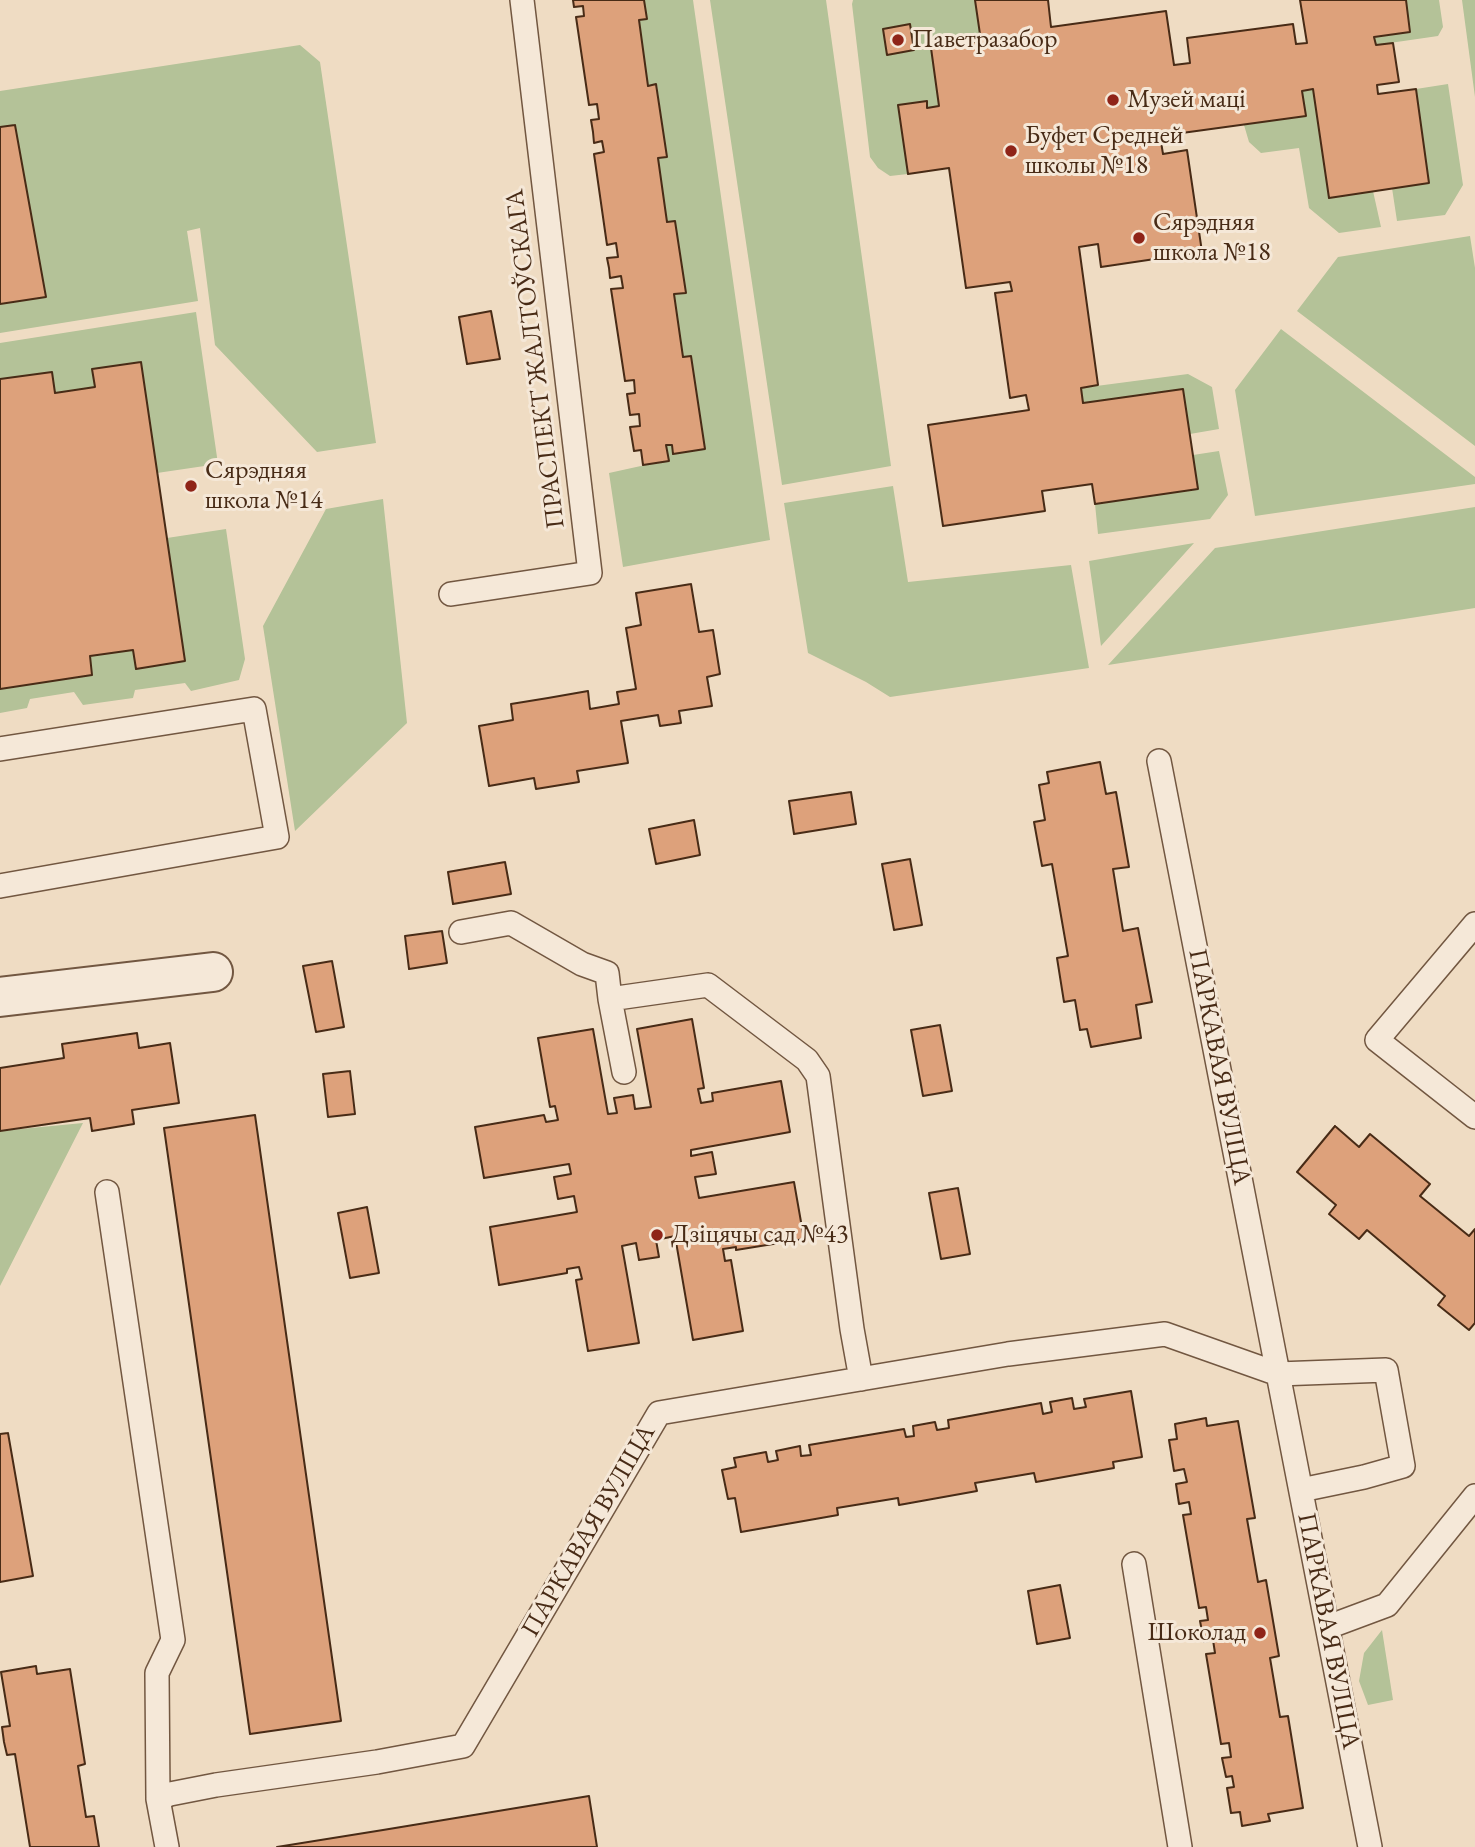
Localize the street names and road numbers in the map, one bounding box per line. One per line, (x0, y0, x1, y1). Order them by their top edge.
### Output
street label: ПРАСПЕКТ ЖАЛТОЎСКАГА (500, 187, 572, 531)
street label: ПАРКАВАЯ ВУЛІЦА (1181, 946, 1257, 1188)
street label: ПАРКАВАЯ ВУЛІЦА (515, 1419, 663, 1643)
street label: ПАРКАВАЯ ВУЛІЦА (1290, 1510, 1366, 1752)

